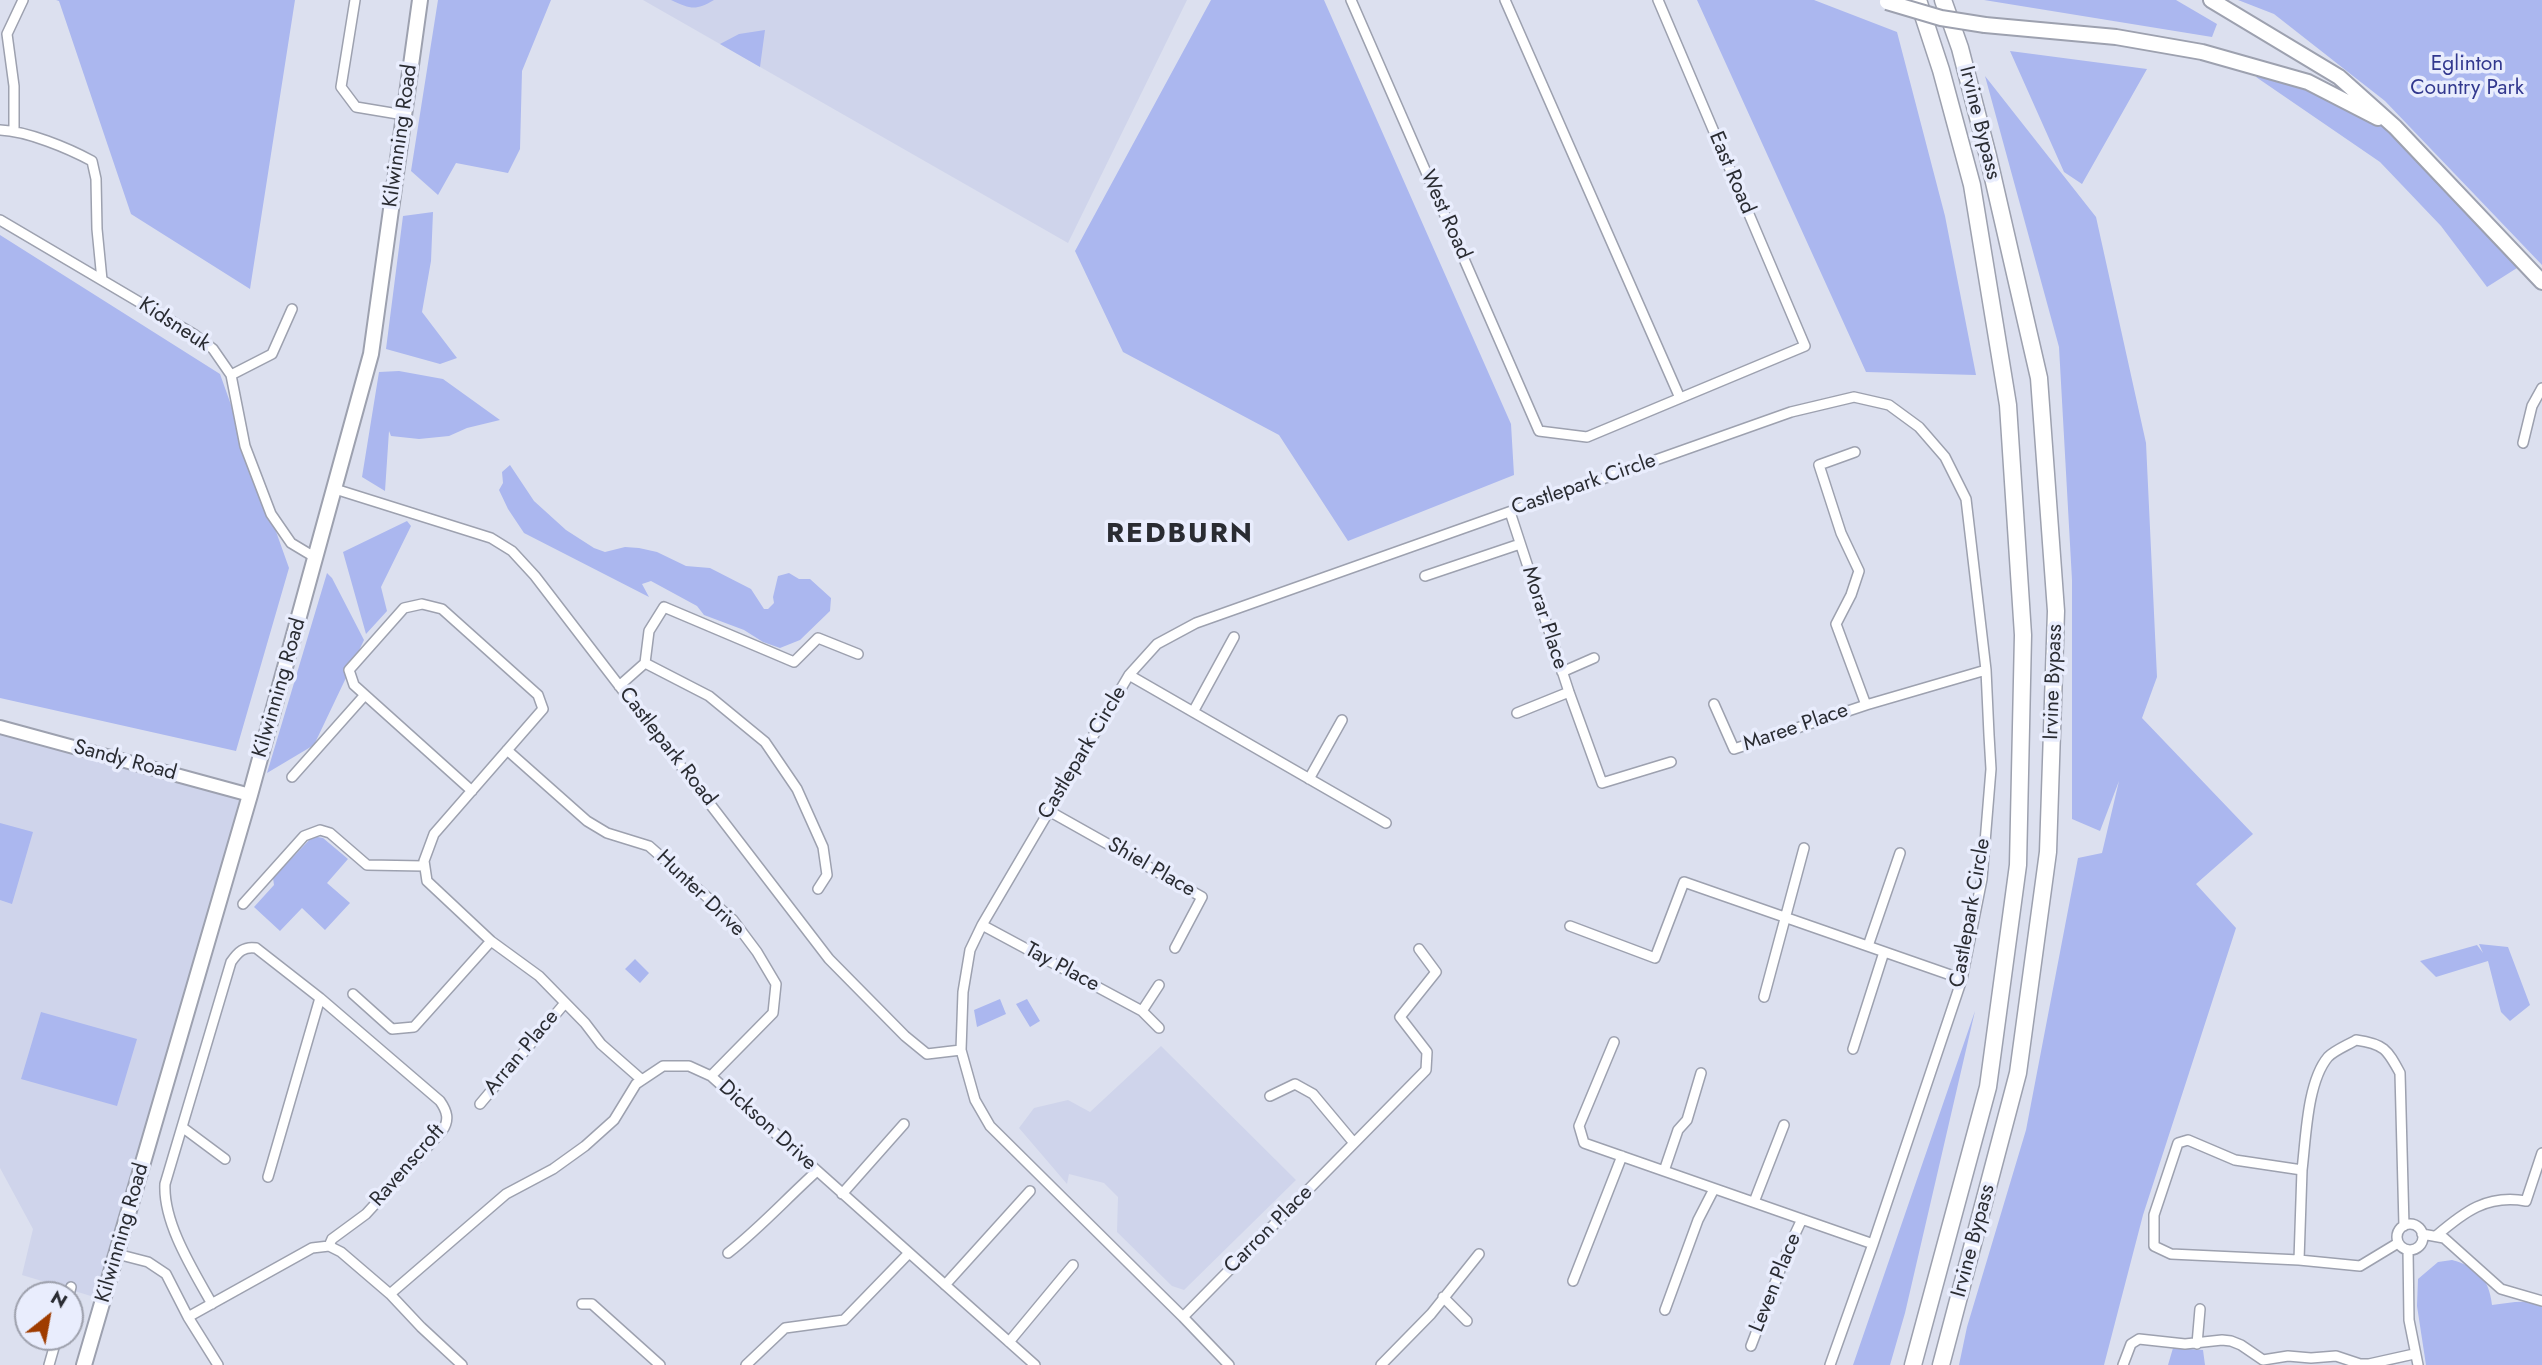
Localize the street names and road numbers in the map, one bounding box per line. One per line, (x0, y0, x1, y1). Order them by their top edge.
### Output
street label: Kilwinning Road (379, 63, 423, 209)
street label: Irvine Bypass (1953, 64, 2005, 182)
street label: East Road (1702, 128, 1760, 218)
street label: West Road (1414, 166, 1476, 264)
street label: Kidsneuk (134, 293, 214, 357)
street label: Castlepark Circle (1509, 449, 1659, 521)
street label: Morar Place (1516, 563, 1572, 673)
street label: Kilwinning Road (248, 615, 312, 761)
street label: Irvine Bypass (2039, 624, 2069, 740)
street label: Castlepark Circle (1033, 682, 1133, 824)
street label: Castlepark Road (613, 683, 721, 811)
street label: Maree Place (1740, 698, 1852, 758)
street label: Sandy Road (71, 735, 179, 787)
street label: Shiel Place (1103, 833, 1199, 903)
street label: Castlepark Circle (1945, 837, 1997, 989)
street label: Hunter Drive (651, 846, 749, 942)
street label: Tay Place (1021, 938, 1103, 998)
street label: Arran Place (479, 1005, 565, 1101)
street label: Dickson Drive (713, 1075, 821, 1177)
street label: Ravenscroft (366, 1120, 450, 1212)
street label: Kilwinning Road (91, 1160, 155, 1306)
street label: Carron Place (1220, 1181, 1318, 1279)
street label: Irvine Bypass (1947, 1182, 2001, 1300)
street label: Leven Place (1745, 1230, 1807, 1336)

